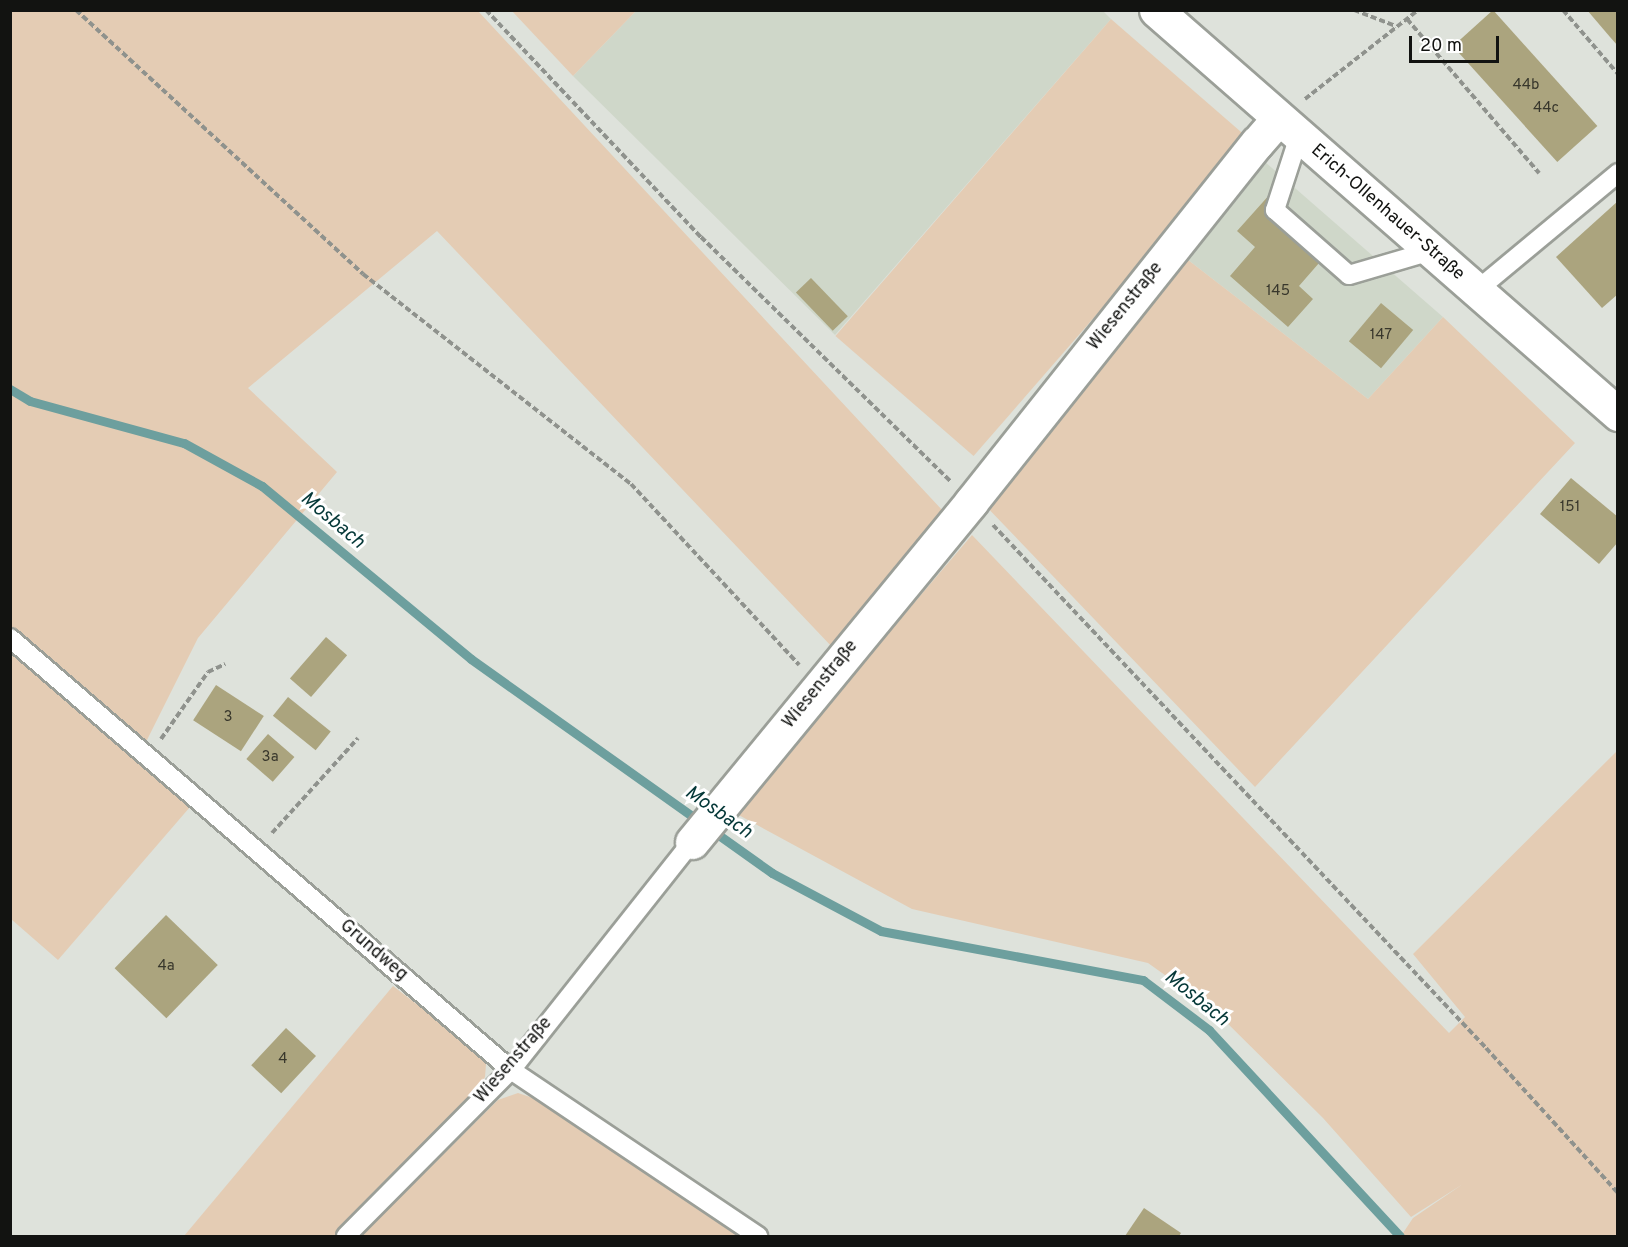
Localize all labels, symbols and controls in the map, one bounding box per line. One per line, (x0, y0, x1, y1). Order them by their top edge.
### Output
scale bar (1412, 24, 1502, 62)
text: 20 m (1420, 35, 1462, 58)
house number: 44b (1512, 77, 1540, 95)
house number: 44c (1533, 100, 1559, 118)
street label: Erich-Ollenhauer-Straße (1306, 140, 1468, 286)
street label: Wiesenstraße (1084, 258, 1168, 356)
house number: 145 (1266, 283, 1290, 301)
house number: 147 (1370, 327, 1392, 345)
water label: Mosbach (295, 487, 369, 555)
house number: 151 (1560, 499, 1580, 517)
street label: Wiesenstraße (779, 636, 863, 734)
house number: 3 (223, 709, 233, 727)
house number: 3a (261, 749, 279, 767)
water label: Mosbach (680, 781, 756, 845)
street label: Grundweg (335, 916, 411, 986)
house number: 4a (157, 958, 175, 976)
water label: Mosbach (1159, 966, 1233, 1032)
street label: Wiesenstraße (471, 1013, 557, 1109)
house number: 4 (278, 1051, 288, 1069)

